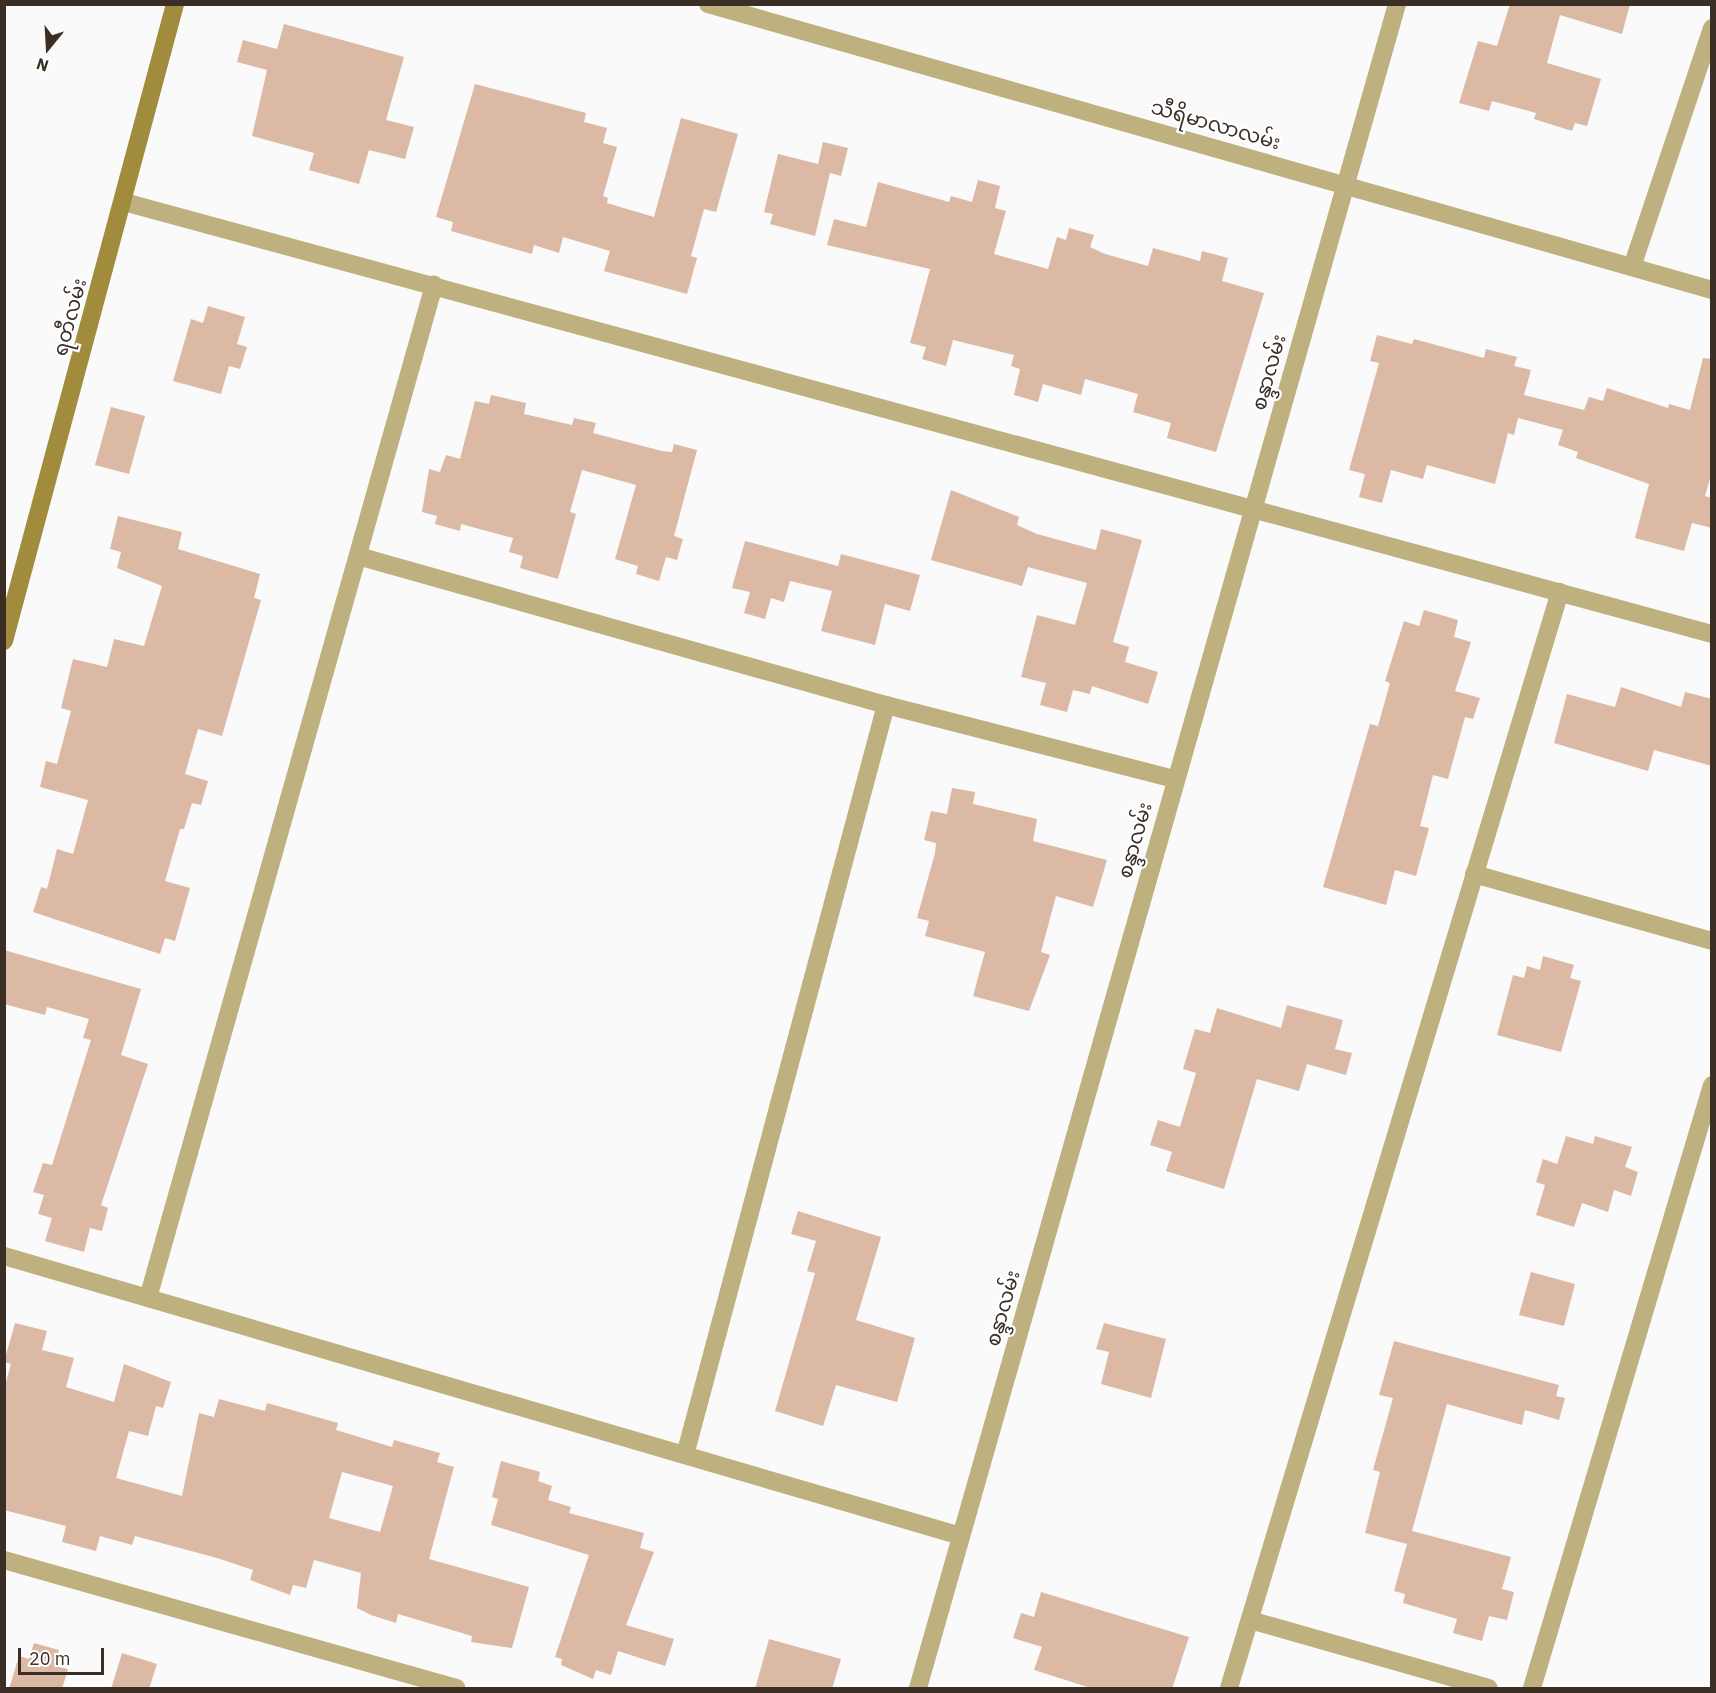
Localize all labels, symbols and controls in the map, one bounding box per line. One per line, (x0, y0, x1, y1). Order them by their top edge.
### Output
north arrow (18, 18, 78, 78)
text: N (34, 54, 51, 76)
street label: သီရိမာလာလမ်း (1149, 94, 1283, 154)
street label: ရတီလမ်း (47, 276, 91, 358)
street label: စန္ဒာလမ်း (1246, 331, 1290, 413)
street label: စန္ဒာလမ်း (1112, 799, 1156, 881)
street label: စန္ဒာလမ်း (980, 1267, 1024, 1349)
scale bar (21, 1636, 106, 1674)
text: 20 m (29, 1647, 71, 1670)

